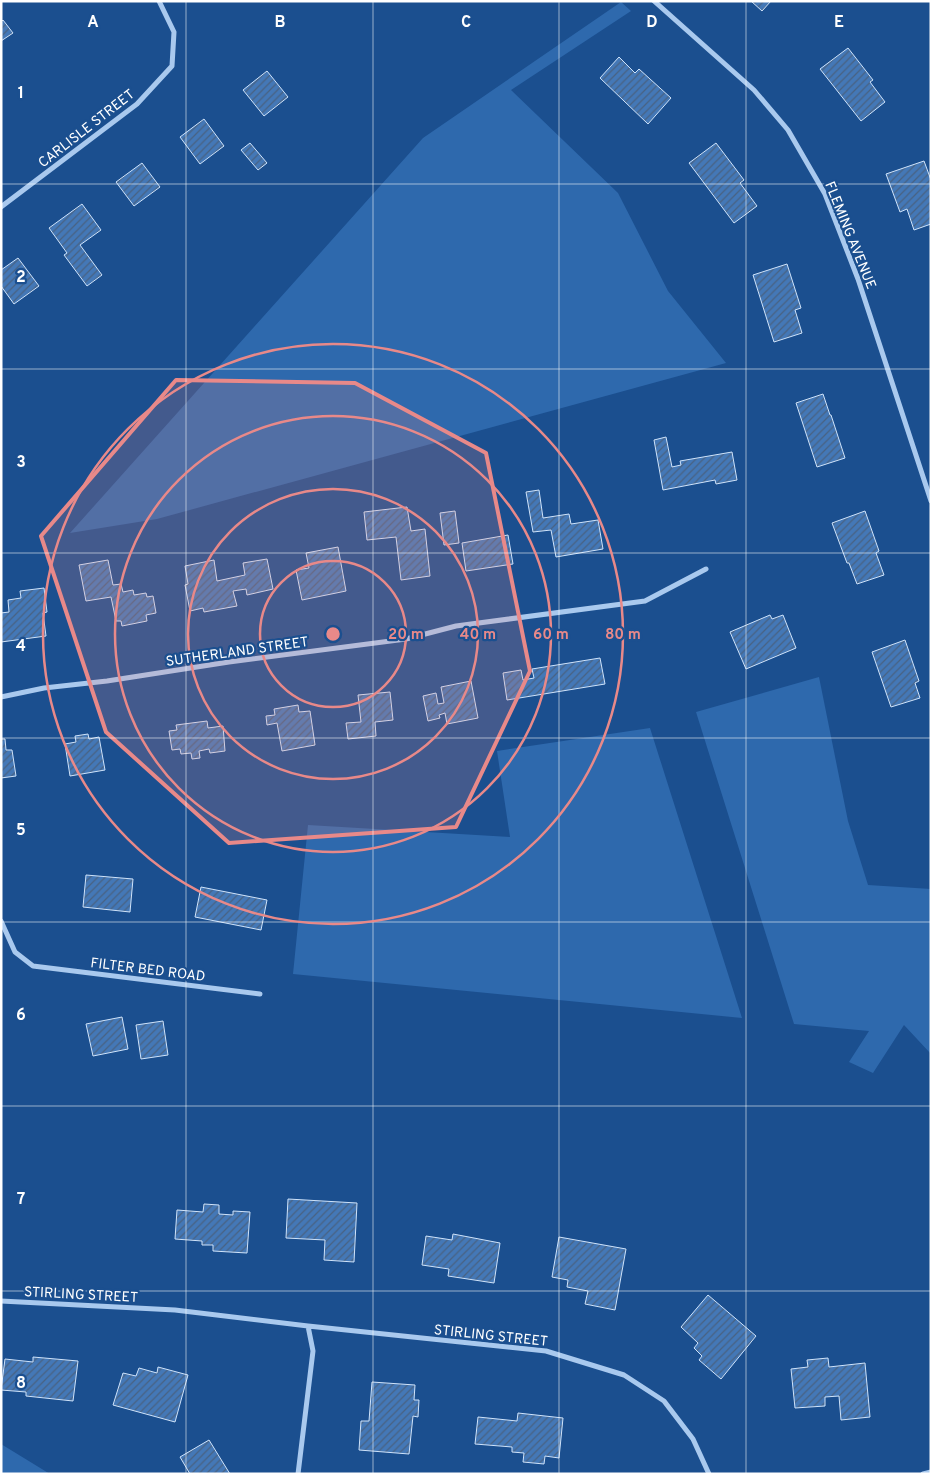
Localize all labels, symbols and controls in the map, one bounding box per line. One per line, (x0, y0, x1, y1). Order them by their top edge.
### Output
text: A (87, 13, 99, 33)
text: B (274, 13, 286, 33)
text: C (461, 13, 471, 33)
text: D (646, 13, 658, 33)
text: E (834, 13, 844, 33)
text: 1 (18, 84, 24, 104)
street label: CARLISLE STREET (35, 86, 138, 172)
street label: FLEMING AVENUE (820, 179, 879, 292)
text: 2 (16, 268, 26, 288)
text: 3 (16, 453, 26, 473)
centre of rings (324, 625, 342, 643)
text: 20 m (388, 626, 424, 645)
text: 40 m (460, 626, 496, 645)
text: 60 m (533, 626, 569, 645)
text: 80 m (605, 626, 641, 645)
street label: SUTHERLAND STREET (165, 634, 310, 671)
text: 4 (16, 637, 26, 657)
text: 5 (16, 821, 26, 841)
street label: FILTER BED ROAD (90, 955, 206, 986)
text: 6 (16, 1006, 26, 1026)
text: 7 (17, 1190, 25, 1210)
street label: STIRLING STREET (23, 1284, 138, 1307)
street label: STIRLING STREET (433, 1322, 549, 1351)
text: 8 (16, 1374, 26, 1394)

